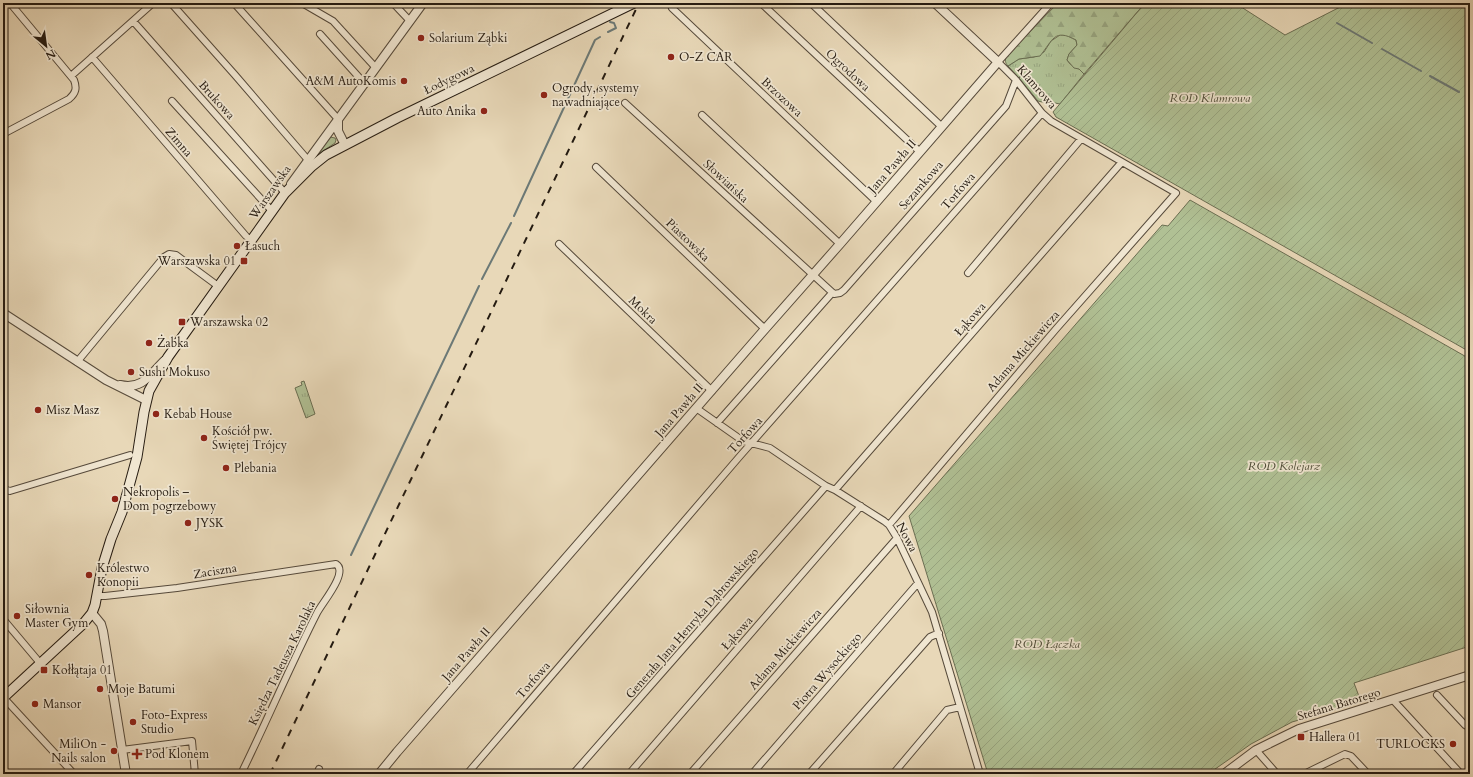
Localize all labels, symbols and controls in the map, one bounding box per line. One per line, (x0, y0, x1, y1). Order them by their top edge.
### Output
north arrow (26, 26, 66, 66)
place label: Solarium Ząbki (429, 30, 508, 46)
marker: Solarium Ząbki (416, 33, 426, 43)
text: N (42, 45, 58, 63)
street label: Ogrodowa (822, 45, 874, 95)
place label: O-Z CAR (679, 49, 733, 65)
marker: O-Z CAR (666, 52, 676, 62)
street label: Łodygowa (421, 60, 478, 98)
street label: Klamrowa (1014, 62, 1061, 113)
place label: A&M AutoKomis (306, 73, 396, 89)
street label: Brzozowa (758, 74, 807, 121)
marker: A&M AutoKomis (399, 76, 409, 86)
street label: Brukowa (195, 77, 239, 123)
place label: Ogrody, systemy nawadniające (552, 80, 640, 110)
marker: Ogrody, systemy nawadniające (539, 90, 549, 100)
park label: ROD Klamrowa (1170, 90, 1251, 106)
place label: Auto Anika (417, 103, 477, 119)
marker: Auto Anika (479, 106, 489, 116)
street label: Zimna (162, 124, 197, 161)
street label: Jana Pawła II (863, 136, 920, 198)
street label: Słowiańska (700, 156, 753, 207)
street label: Sezamkowa (895, 157, 947, 213)
street label: Warszawska (245, 161, 295, 223)
street label: Torfowa (937, 168, 979, 213)
street label: Piastowska (663, 215, 714, 265)
place label: Łasuch (245, 238, 281, 254)
marker: Łasuch (232, 241, 242, 251)
place label: Warszawska 01 (157, 253, 236, 269)
marker: Warszawska 01 (239, 256, 249, 266)
street label: Mokra (625, 293, 661, 328)
street label: Łąkowa (951, 298, 990, 339)
street label: Adama Mickiewicza (983, 306, 1063, 395)
place label: Warszawska 02 (189, 314, 268, 330)
marker: Warszawska 02 (177, 317, 187, 327)
place label: Żabka (157, 334, 190, 351)
marker: Żabka (144, 338, 154, 348)
place label: Sushi Mokuso (139, 364, 211, 380)
marker: Sushi Mokuso (126, 367, 136, 377)
street label: Jana Pawła II (650, 380, 707, 442)
place label: Misz Masz (46, 402, 100, 418)
marker: Misz Masz (33, 405, 43, 415)
place label: Kebab House (164, 406, 232, 422)
marker: Kebab House (151, 409, 161, 419)
street label: Torfowa (724, 412, 766, 457)
place label: Kościół pw. Świętej Trójcy (212, 423, 288, 453)
marker: Kościół pw. Świętej Trójcy (199, 433, 209, 443)
park label: ROD Kolejarz (1248, 458, 1321, 474)
place label: Plebania (234, 460, 277, 476)
marker: Plebania (221, 463, 231, 473)
place label: Nekropolis – Dom pogrzebowy (123, 484, 217, 514)
marker: Nekropolis – Dom pogrzebowy (110, 494, 120, 504)
place label: JYSK (194, 515, 224, 531)
marker: JYSK (183, 518, 193, 528)
street label: Nowa (893, 519, 922, 555)
street label: Generała Jana Henryka Dąbrowskiego (622, 544, 762, 702)
place label: Królestwo Konopii (97, 560, 150, 590)
street label: Zaciszna (192, 560, 239, 582)
marker: Królestwo Konopii (84, 570, 94, 580)
street label: Księdza Tadeusza Karolaka (245, 597, 320, 728)
place label: Siłownia Master Gym (25, 601, 89, 631)
street label: Adama Mickiewicza (745, 604, 825, 693)
marker: Siłownia Master Gym (12, 611, 22, 621)
street label: Łąkowa (718, 612, 757, 653)
street label: Jana Pawła II (437, 624, 494, 686)
street label: Piotra Wysockiego (789, 629, 865, 713)
park label: ROD Łączka (1014, 636, 1081, 652)
street label: Torfowa (512, 657, 554, 702)
place label: Kołłątaja 01 (52, 662, 112, 678)
marker: Kołłątaja 01 (39, 665, 49, 675)
place label: Moje Batumi (108, 681, 176, 697)
marker: Moje Batumi (95, 684, 105, 694)
street label: Stefana Batorego (1296, 684, 1383, 724)
place label: Mansor (43, 696, 82, 712)
marker: Mansor (30, 699, 40, 709)
place label: Foto-Express Studio (141, 707, 208, 737)
marker: Foto-Express Studio (128, 717, 138, 727)
place label: Hallera 01 (1309, 729, 1361, 745)
marker: Hallera 01 (1296, 732, 1306, 742)
place label: MiliOn - Nails salon (51, 736, 106, 766)
place label: TURLOCKS (1376, 736, 1445, 752)
marker: TURLOCKS (1448, 739, 1458, 749)
marker: MiliOn - Nails salon (109, 746, 119, 756)
place label: Pod Klonem (145, 746, 210, 762)
marker: Pod Klonem (132, 749, 142, 759)

